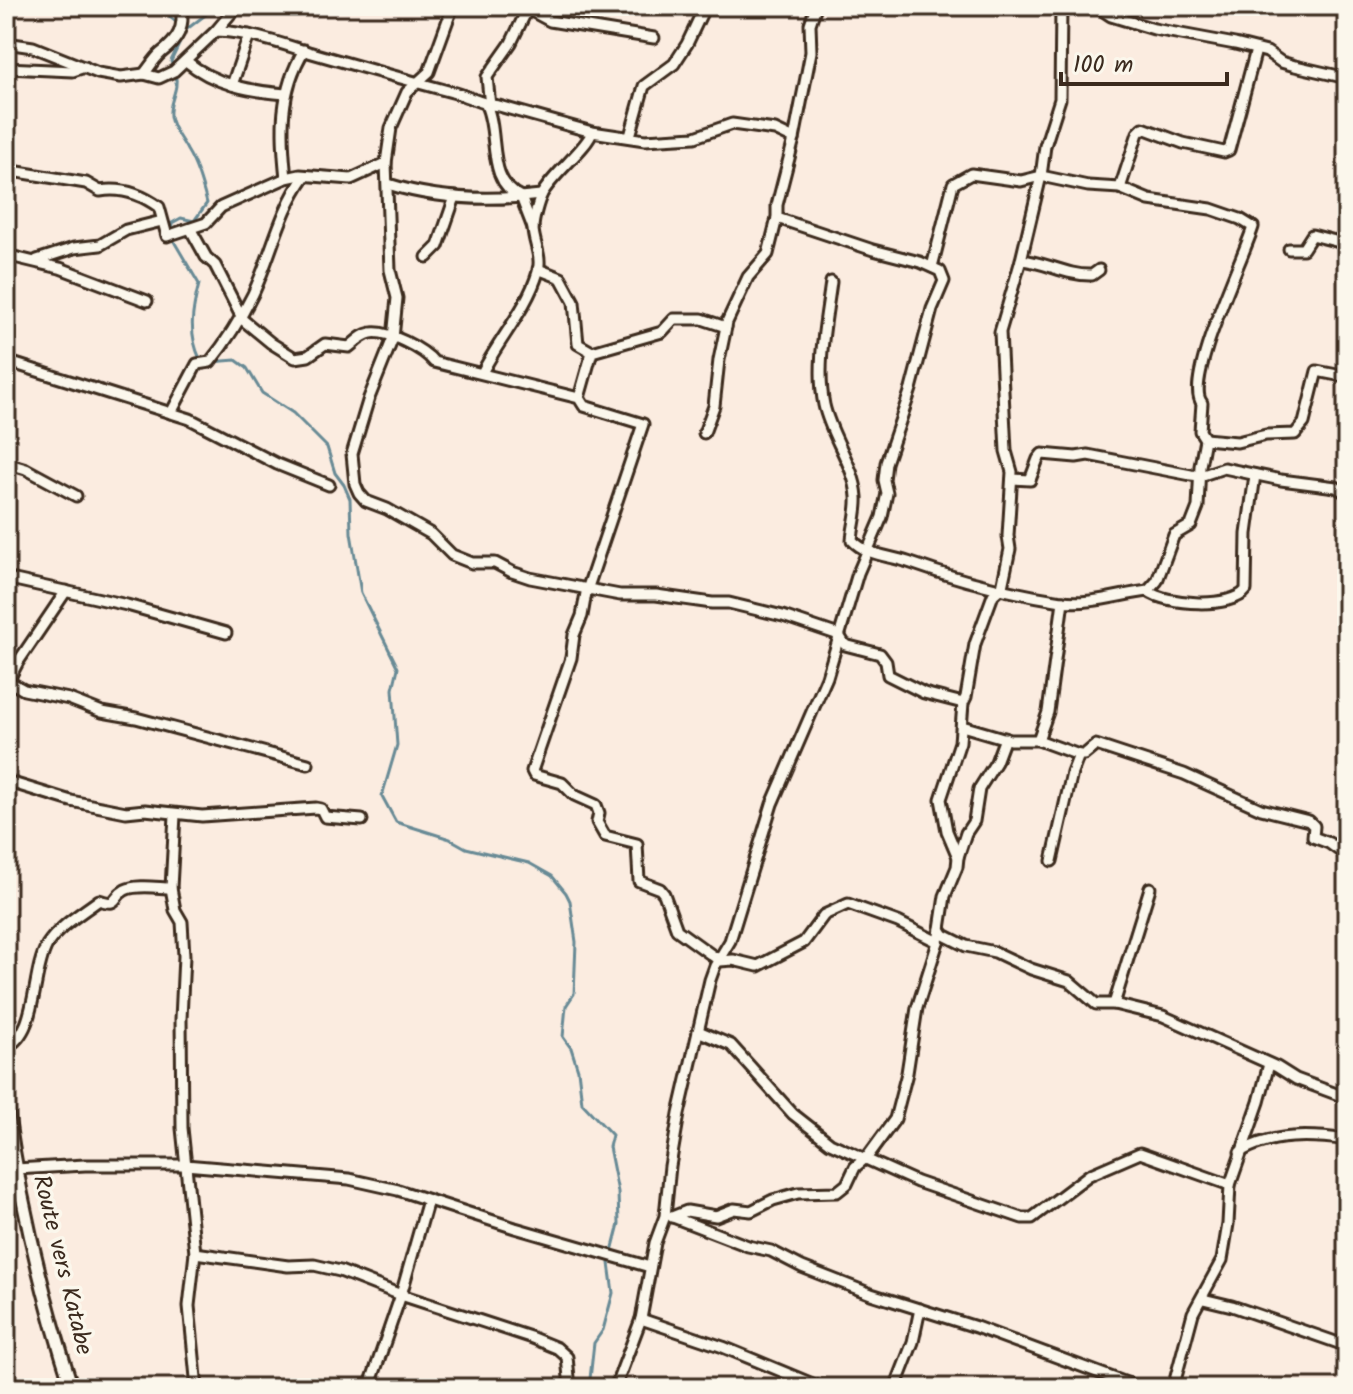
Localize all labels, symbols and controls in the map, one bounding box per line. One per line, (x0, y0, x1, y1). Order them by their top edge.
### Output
scale bar (1061, 36, 1227, 86)
text: 100 m (1073, 46, 1133, 85)
street label: Route vers Katabe (21, 1171, 103, 1359)

